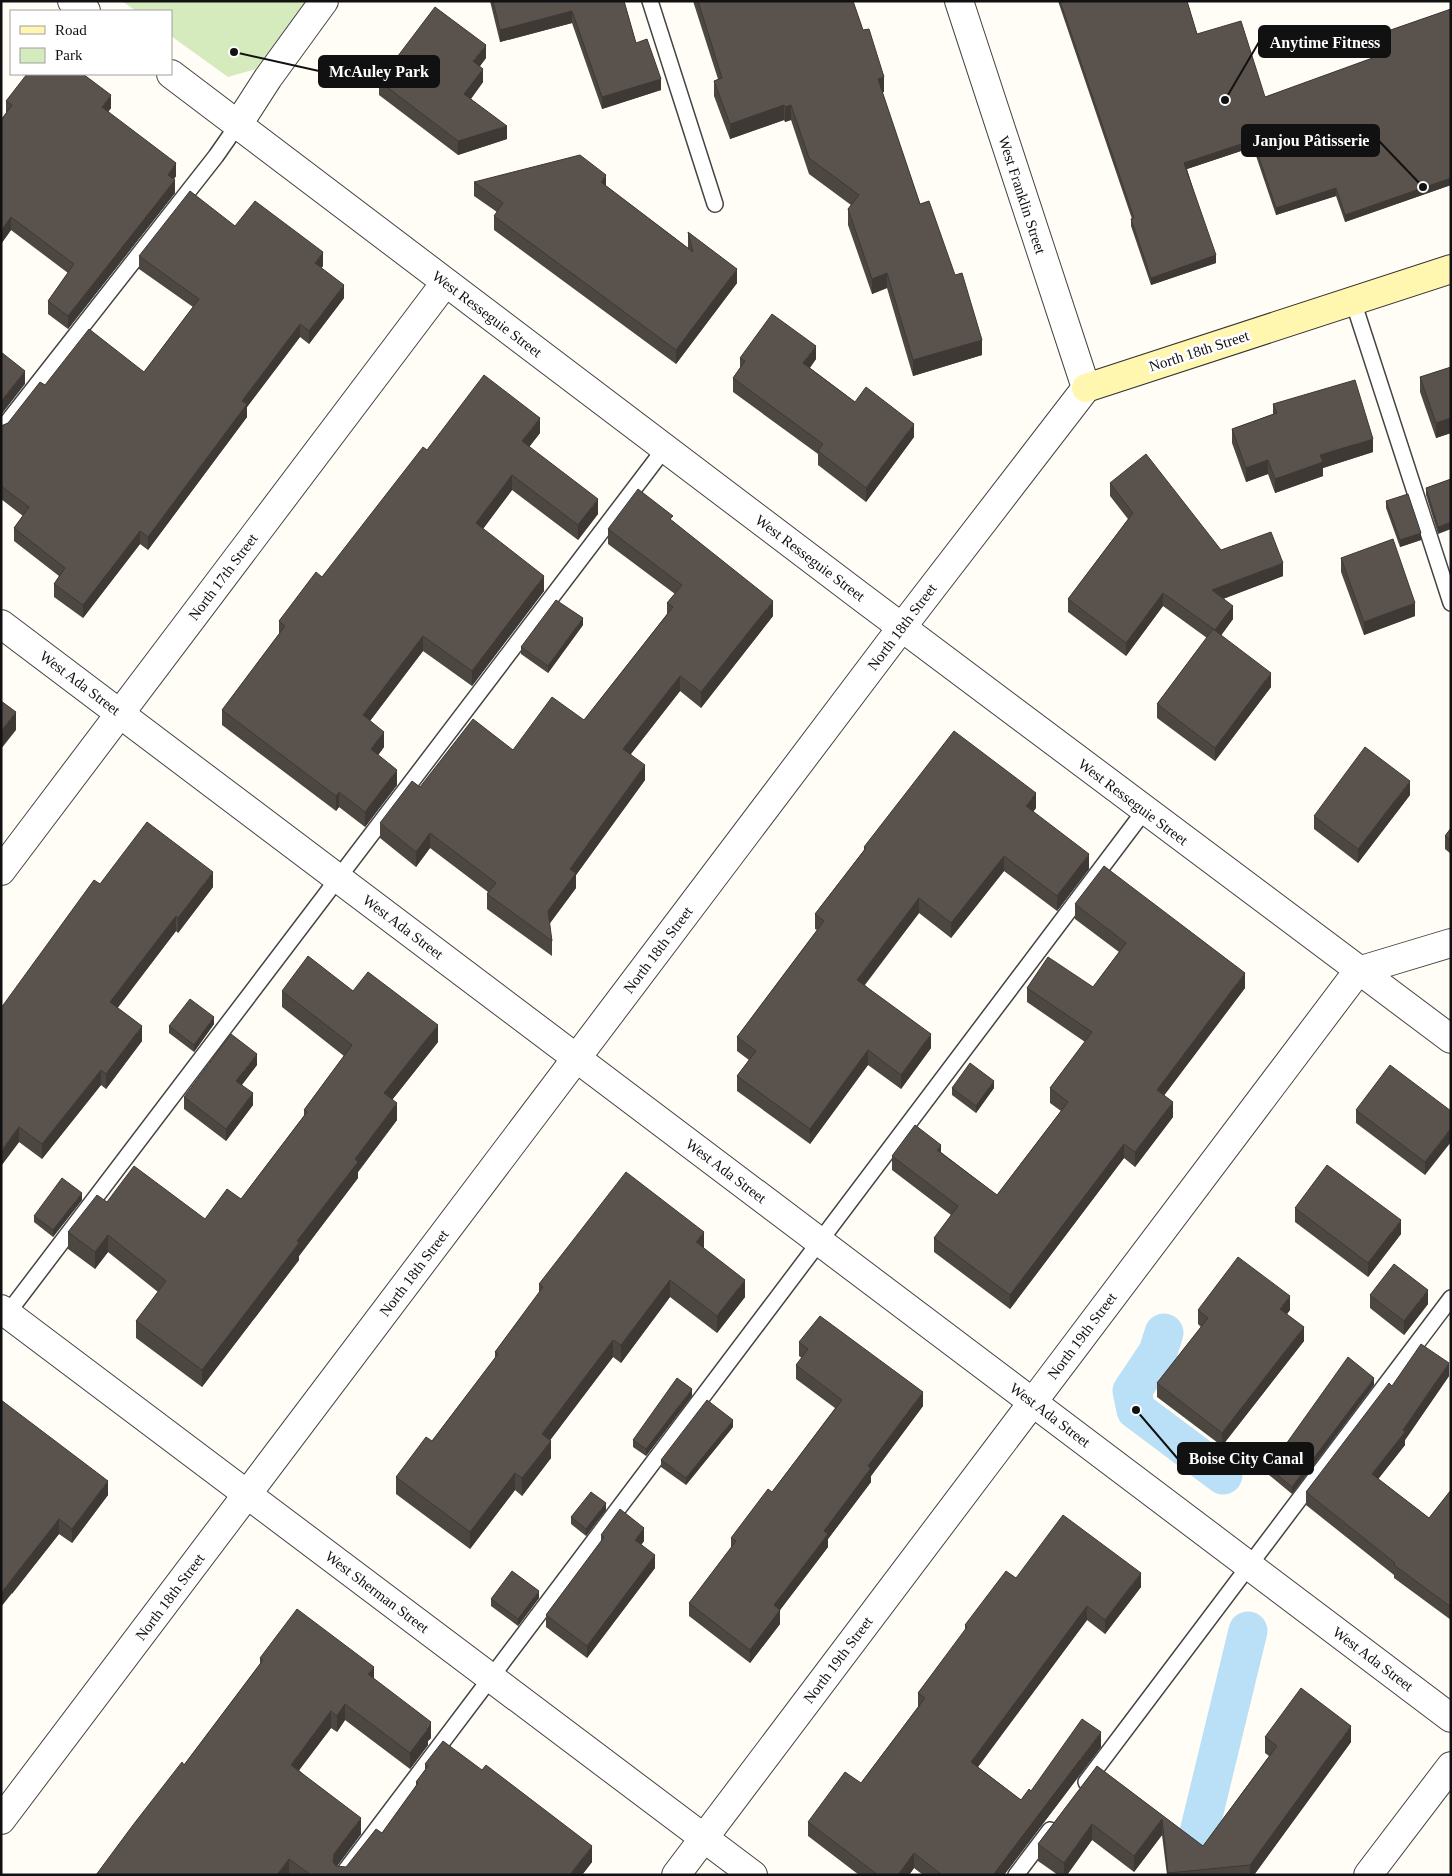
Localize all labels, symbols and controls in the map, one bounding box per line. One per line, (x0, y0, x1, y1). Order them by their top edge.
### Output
legend (10, 10, 172, 75)
text: Road (55, 22, 87, 38)
callout: Anytime Fitness (1259, 26, 1390, 57)
text: Anytime Fitness (1270, 34, 1380, 52)
text: Park (55, 47, 83, 63)
callout: McAuley Park (319, 56, 439, 87)
text: McAuley Park (329, 63, 429, 81)
callout: Janjou Pâtisserie (1242, 125, 1379, 156)
text: Janjou Pâtisserie (1253, 132, 1369, 150)
street label: West Franklin Street (995, 134, 1049, 257)
street label: West Resseguie Street (429, 268, 546, 361)
street label: North 18th Street (1147, 327, 1252, 375)
street label: West Resseguie Street (752, 512, 869, 605)
street label: North 17th Street (185, 530, 261, 623)
street label: North 18th Street (864, 580, 940, 673)
street label: West Ada Street (37, 648, 124, 719)
street label: West Resseguie Street (1075, 756, 1192, 849)
street label: West Ada Street (360, 892, 447, 963)
street label: North 18th Street (620, 903, 696, 996)
street label: West Ada Street (683, 1136, 770, 1207)
street label: North 18th Street (376, 1226, 452, 1319)
street label: North 19th Street (1044, 1289, 1120, 1382)
street label: West Ada Street (1007, 1380, 1094, 1451)
callout: Boise City Canal (1178, 1443, 1313, 1474)
text: Boise City Canal (1189, 1450, 1304, 1468)
street label: West Sherman Street (322, 1548, 433, 1637)
street label: North 18th Street (132, 1550, 208, 1643)
street label: North 19th Street (800, 1613, 876, 1706)
street label: West Ada Street (1330, 1624, 1417, 1695)

